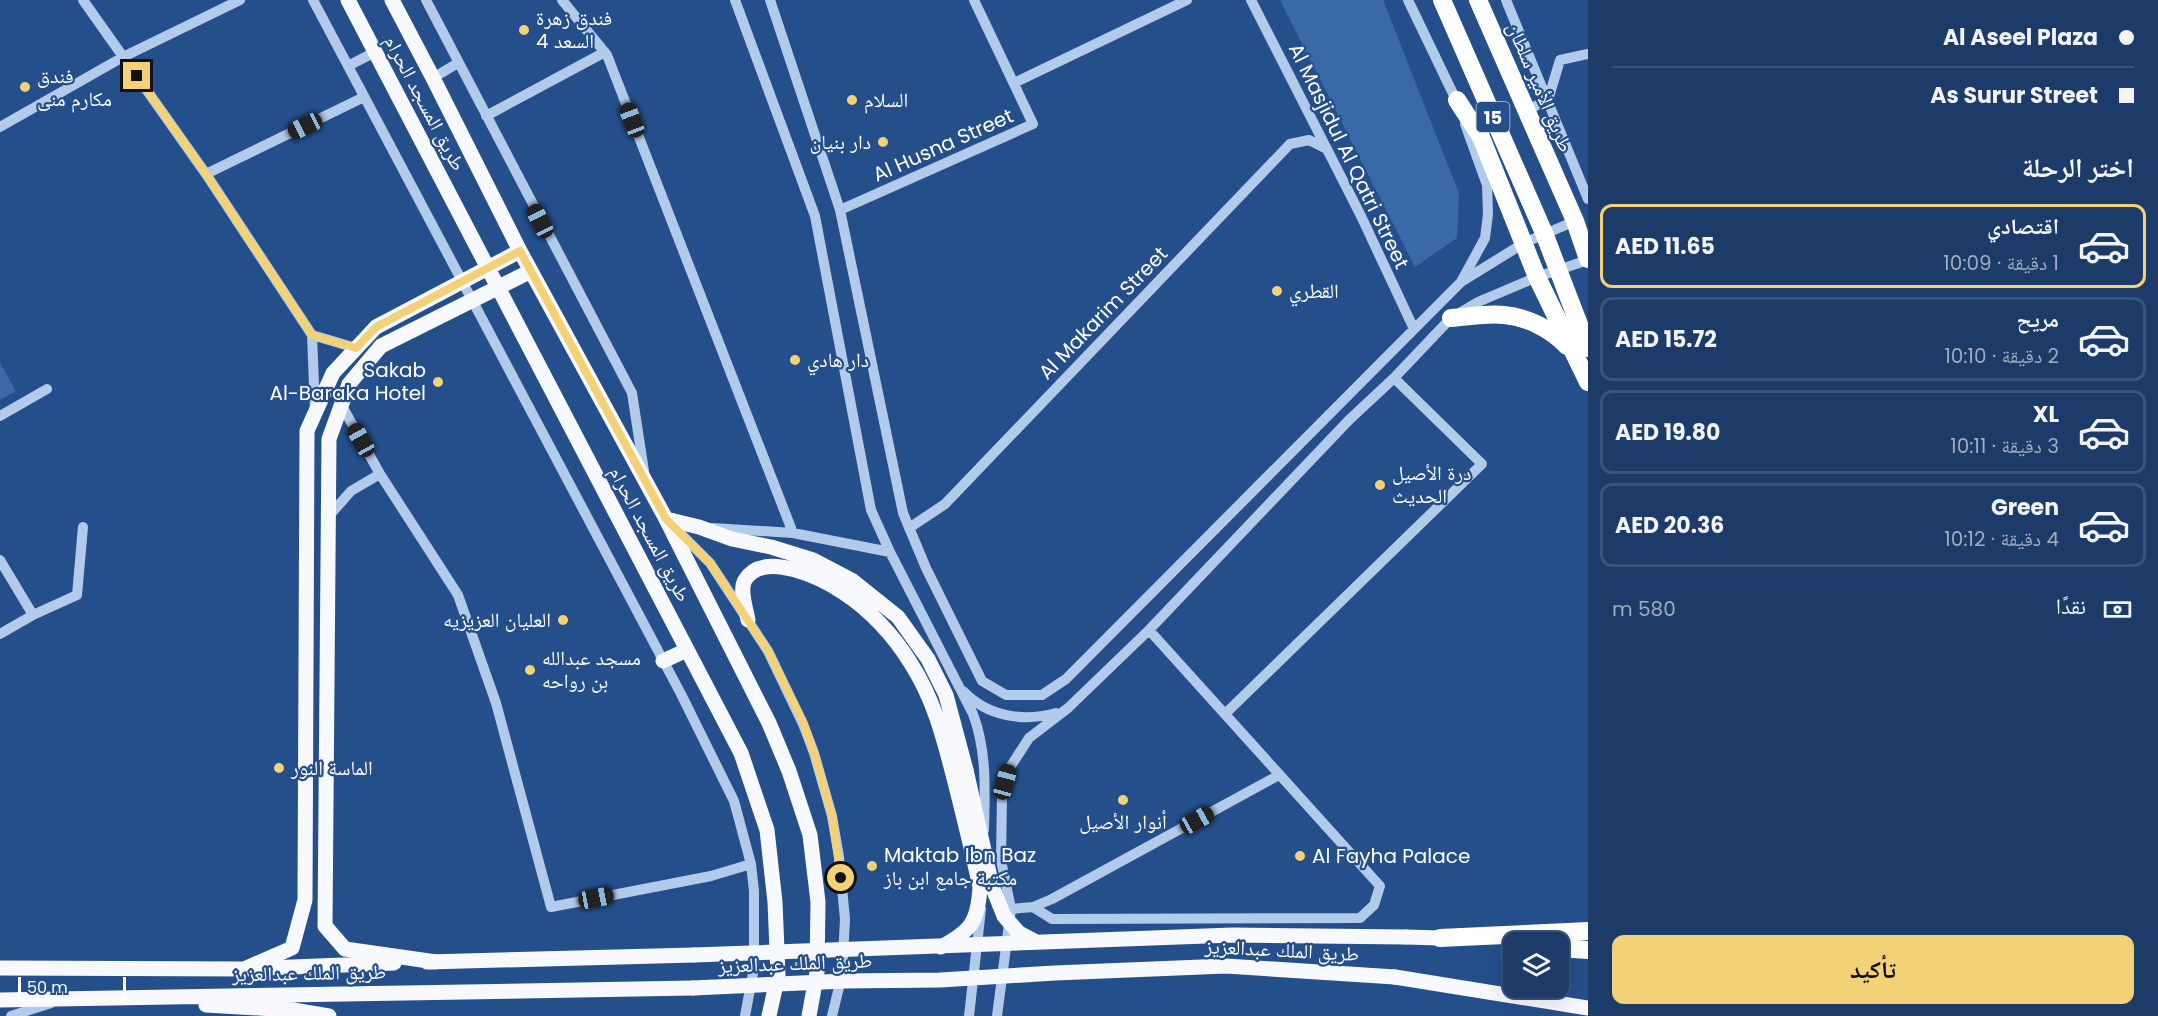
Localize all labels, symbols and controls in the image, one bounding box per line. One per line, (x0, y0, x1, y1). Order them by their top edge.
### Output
place label: فندق زهرة السعد 4 (536, 4, 612, 55)
street label: طريق الأمير سلطان (1500, 18, 1580, 156)
text: Al Aseel Plaza (1943, 22, 2098, 53)
marker: فندق زهرة السعد 4 (517, 23, 531, 37)
street label: طريق المسجد الحرام (377, 30, 473, 176)
street label: Al Masjidul Al Qatri Street (1282, 38, 1416, 274)
place label: فندق مكارم منى (37, 62, 112, 113)
route end (123, 62, 150, 89)
marker: فندق مكارم منى (18, 80, 32, 94)
text: As Surur Street (1930, 80, 2098, 111)
place label: السلام (864, 86, 908, 114)
marker: السلام (845, 93, 859, 107)
car (617, 100, 647, 140)
street label: Al Husna Street (868, 101, 1018, 189)
road number: 15 (1476, 102, 1510, 132)
car (285, 110, 325, 142)
place label: دار بنيان (810, 128, 871, 156)
marker: دار بنيان (876, 135, 890, 149)
text: اختر الرحلة (2022, 149, 2134, 186)
car (524, 201, 556, 241)
text: اقتصادي (1987, 211, 2059, 242)
icon: car (2077, 219, 2131, 273)
text: AED 11.65 (1615, 231, 1715, 262)
street label: Al Makarim Street (1032, 240, 1174, 386)
text: 1 دقيقة · 10:09 (1943, 249, 2059, 277)
place label: القطري (1289, 277, 1339, 307)
marker: القطري (1270, 284, 1284, 298)
text: مريح (2016, 304, 2059, 335)
icon: car (2077, 312, 2131, 366)
text: AED 15.72 (1615, 324, 1717, 355)
text: 2 دقيقة · 10:10 (1944, 342, 2059, 370)
place label: دار هادي (807, 346, 869, 376)
marker: دار هادي (788, 353, 802, 367)
place label: Sakab Al-Baraka Hotel (269, 356, 426, 407)
marker: Sakab Al-Baraka Hotel (431, 375, 445, 389)
text: XL (2033, 399, 2059, 430)
icon: car (2077, 405, 2131, 459)
text: AED 19.80 (1615, 417, 1720, 448)
car (344, 420, 378, 460)
text: 3 دقيقة · 10:11 (1950, 432, 2059, 460)
place label: درة الأصيل الحديث (1392, 459, 1471, 510)
street label: طريق المسجد الحرام (602, 461, 698, 607)
marker: درة الأصيل الحديث (1373, 478, 1387, 492)
text: Green (1991, 492, 2059, 523)
icon: car (2077, 498, 2131, 552)
text: AED 20.36 (1615, 510, 1724, 541)
text: 4 دقيقة · 10:12 (1944, 525, 2059, 553)
text: نقدًا (2056, 591, 2086, 622)
icon: cash (2101, 593, 2134, 626)
text: 580 m (1612, 595, 1676, 623)
place label: العليان العزيزيه (443, 606, 551, 634)
marker: العليان العزيزيه (556, 613, 570, 627)
place label: مسجد عبدالله بن رواحه (542, 644, 641, 695)
marker: مسجد عبدالله بن رواحه (523, 663, 537, 677)
place label: الماسة النور (290, 754, 373, 782)
marker: الماسة النور (272, 761, 286, 775)
car (992, 762, 1018, 802)
marker: أنوار الأصيل (1116, 793, 1130, 807)
car (1177, 803, 1217, 837)
place label: أنوار الأصيل (1079, 808, 1167, 836)
place label: Maktab Ibn Baz مكتبة جامع ابن باز (883, 841, 1036, 892)
place label: Al Fayha Palace (1312, 842, 1470, 870)
marker: Al Fayha Palace (1293, 849, 1307, 863)
marker: Maktab Ibn Baz مكتبة جامع ابن باز (865, 859, 879, 873)
route start (827, 864, 854, 891)
car (577, 886, 615, 910)
street label: طريق الملك عبدالعزيز (1203, 932, 1360, 968)
map controls (1503, 932, 1569, 998)
button: layers (1503, 932, 1569, 998)
button: تأكيد (1612, 935, 2134, 1004)
street label: طريق الملك عبدالعزيز (716, 946, 873, 980)
street label: طريق الملك عبدالعزيز (231, 958, 386, 988)
scale bar (18, 974, 126, 1002)
text: 50 m (27, 976, 68, 999)

